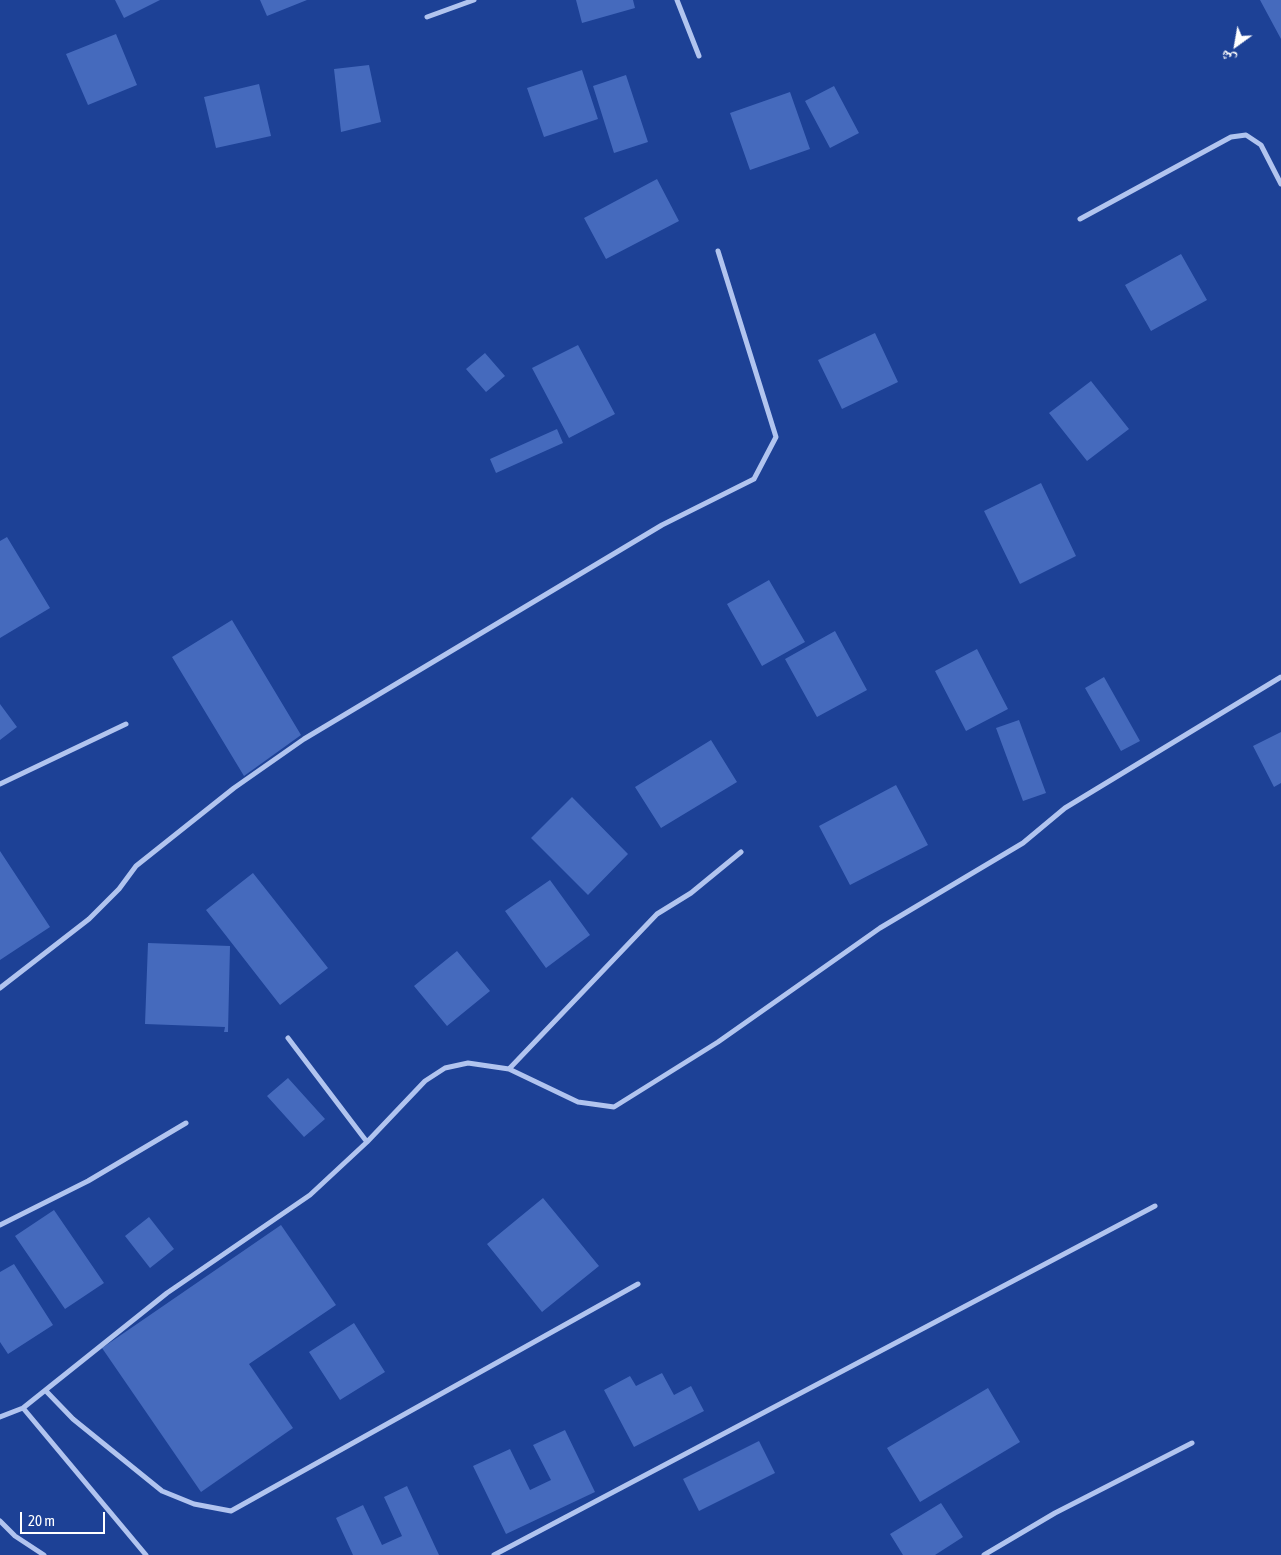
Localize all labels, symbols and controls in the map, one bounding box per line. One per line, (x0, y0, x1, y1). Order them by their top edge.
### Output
north arrow (1211, 20, 1261, 70)
text: ش (1218, 47, 1239, 68)
scale bar (22, 1502, 108, 1534)
text: 20 m (28, 1512, 55, 1529)

